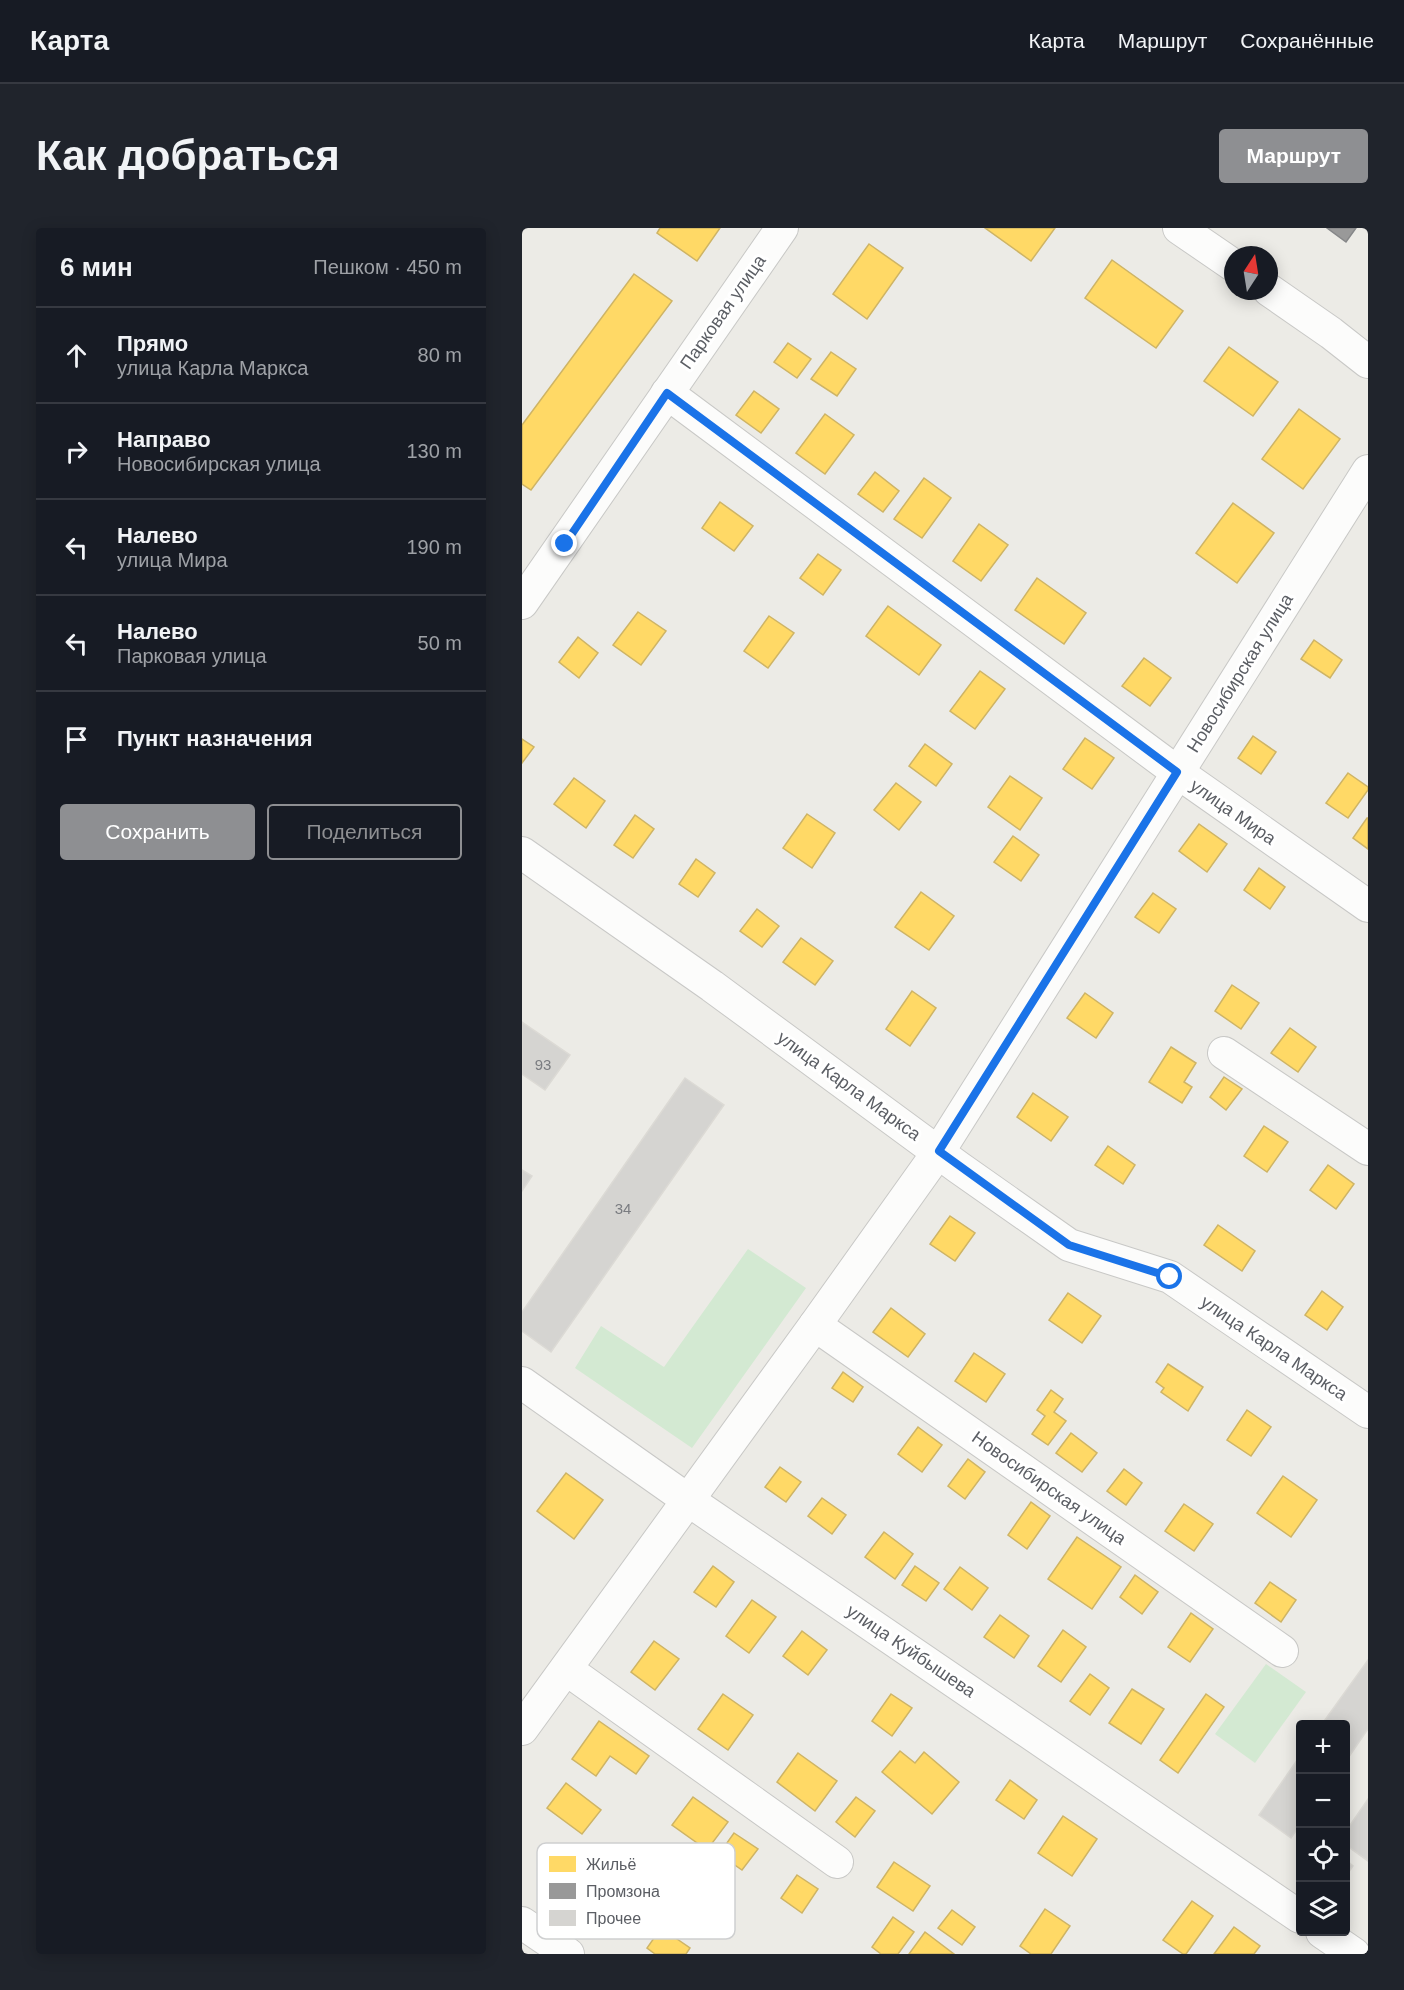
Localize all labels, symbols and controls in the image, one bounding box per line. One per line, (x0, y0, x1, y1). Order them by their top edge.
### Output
text: Карта (30, 25, 109, 56)
text: Карта (1029, 29, 1085, 52)
text: Маршрут (1118, 29, 1207, 52)
text: Сохранённые (1240, 29, 1374, 52)
button: Маршрут (1219, 129, 1368, 183)
text: Как добраться (36, 132, 340, 179)
north arrow (1224, 246, 1278, 300)
street label: Парковая улица (676, 250, 770, 373)
text: 6 мин (60, 252, 133, 282)
text: Пешком · 450 m (313, 256, 462, 278)
text: Прямо (117, 331, 188, 356)
icon: ahead (60, 339, 93, 372)
text: 80 m (418, 344, 462, 366)
text: улица Карла Маркса (117, 357, 308, 379)
text: Направо (117, 427, 211, 452)
icon: right (60, 435, 93, 468)
text: 130 m (406, 440, 462, 462)
text: Новосибирская улица (117, 453, 321, 475)
text: Налево (117, 523, 198, 548)
route end (551, 530, 577, 556)
icon: left (60, 531, 93, 564)
text: 190 m (406, 536, 462, 558)
text: улица Мира (117, 549, 228, 571)
street label: Новосибирская улица (1183, 589, 1298, 756)
text: Налево (117, 619, 198, 644)
icon: left (60, 627, 93, 660)
text: 50 m (418, 632, 462, 654)
text: Парковая улица (117, 645, 267, 667)
icon: arrive (60, 723, 93, 756)
text: Пункт назначения (117, 726, 313, 751)
street label: улица Мира (1186, 775, 1280, 849)
button: Сохранить (60, 804, 255, 860)
button: Поделиться (267, 804, 462, 860)
street label: улица Карла Маркса (773, 1027, 925, 1145)
house number: 93 (535, 1056, 551, 1073)
house number: 34 (615, 1200, 631, 1217)
route start (1156, 1263, 1182, 1289)
street label: улица Карла Маркса (1197, 1292, 1352, 1405)
street label: Новосибирская улица (968, 1427, 1131, 1549)
street label: улица Куйбышева (843, 1600, 980, 1702)
map controls (1296, 1720, 1350, 1936)
button: + (1296, 1720, 1350, 1774)
button: − (1296, 1774, 1350, 1828)
button: locate (1296, 1828, 1350, 1882)
legend (537, 1843, 735, 1939)
text: Жильё (586, 1856, 636, 1873)
button: layers (1296, 1882, 1350, 1936)
text: Промзона (586, 1883, 660, 1900)
text: Прочее (586, 1910, 641, 1927)

